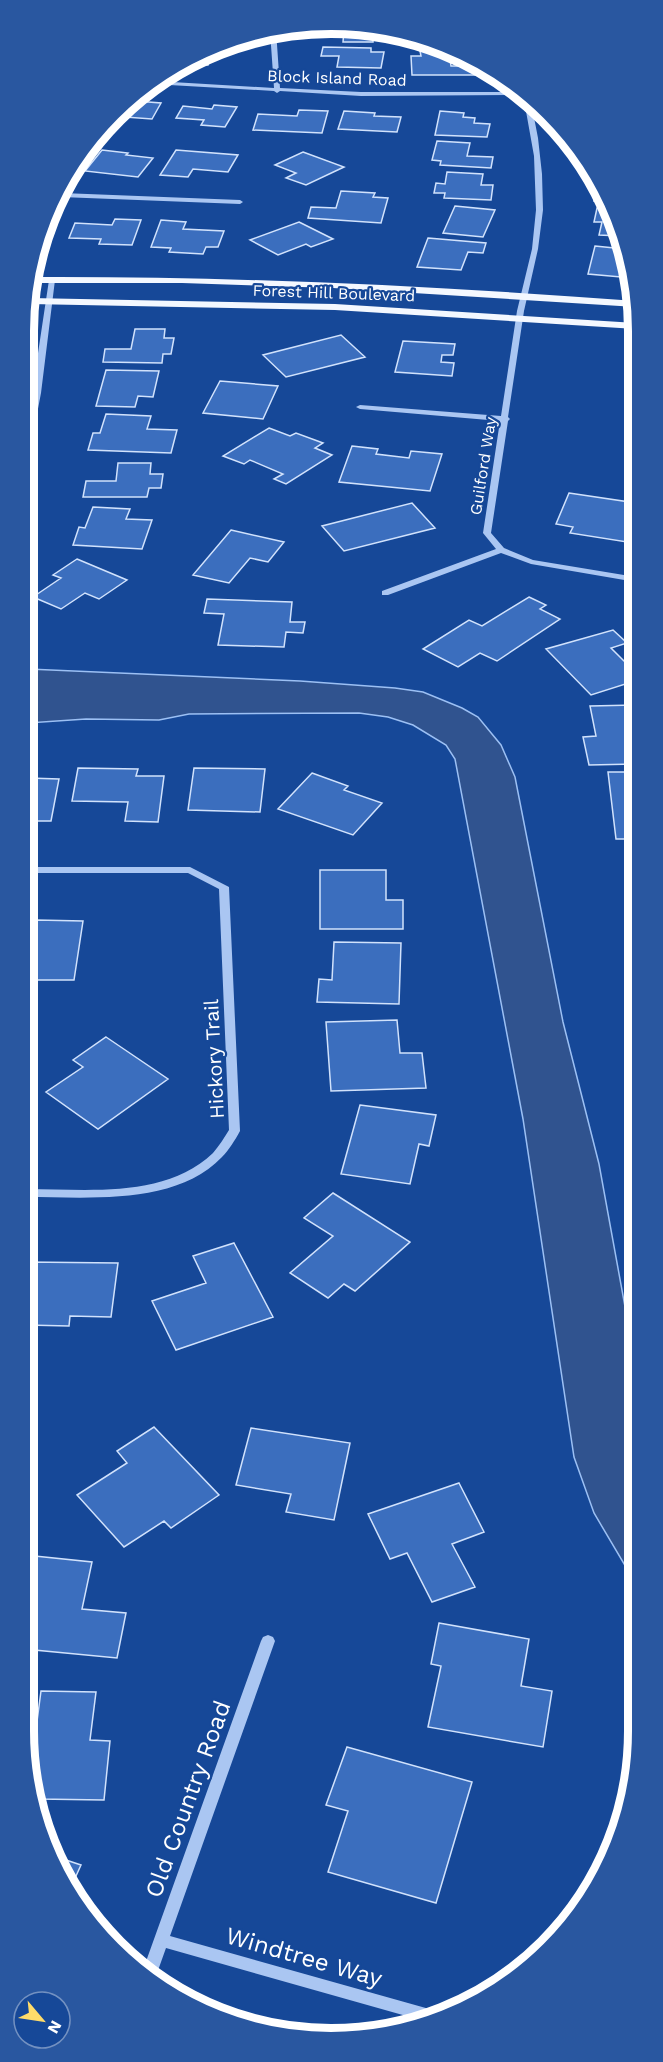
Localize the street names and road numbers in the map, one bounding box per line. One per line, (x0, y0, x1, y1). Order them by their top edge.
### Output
street label: Block Island Road (267, 66, 407, 90)
street label: Forest Hill Boulevard (252, 281, 416, 305)
street label: Guilford Way (466, 415, 500, 516)
street label: Hickory Trail (199, 999, 229, 1119)
street label: Old Country Road (139, 1697, 237, 1901)
street label: Windtree Way (223, 1921, 386, 1993)

